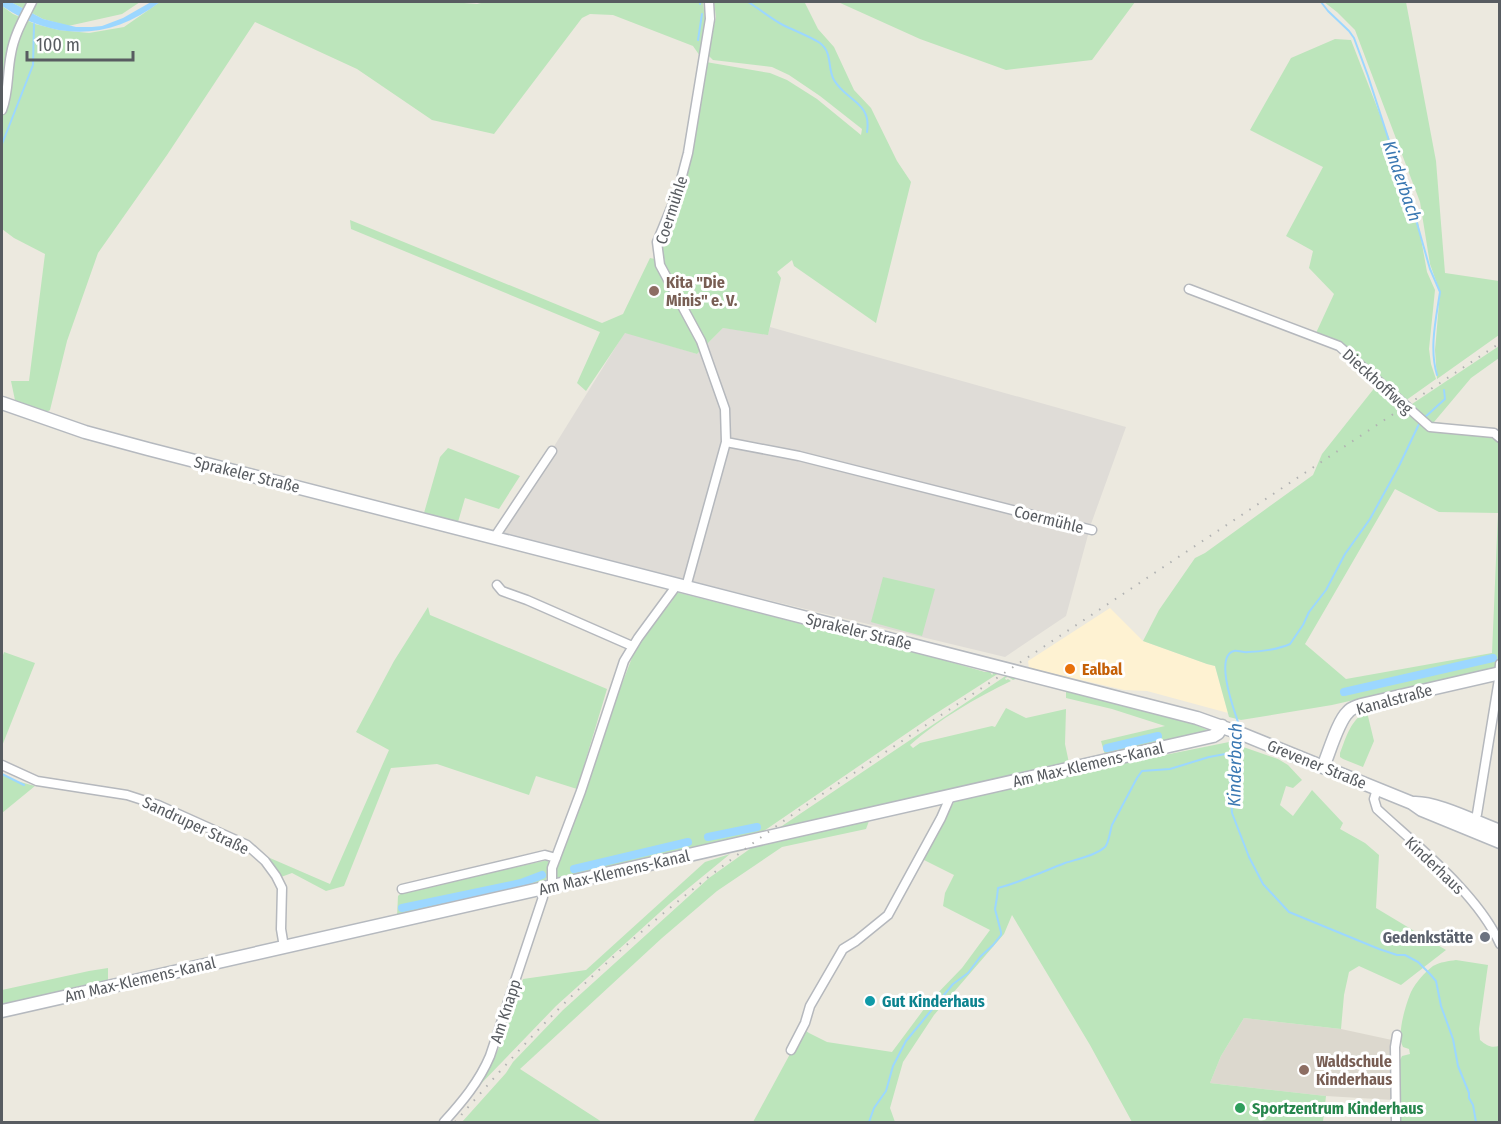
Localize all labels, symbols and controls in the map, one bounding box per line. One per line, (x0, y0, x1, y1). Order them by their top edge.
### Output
scale bar (27, 24, 134, 62)
text: 100 m (36, 34, 80, 56)
water label: Kinderbach (1378, 138, 1426, 224)
street label: Coermühle (651, 173, 691, 247)
place label: Kita "Die Minis" e. V. (666, 273, 738, 310)
marker: Kita "Die Minis" e. V. (647, 284, 661, 298)
street label: Dieckhoffweg (1339, 345, 1417, 418)
street label: Sprakeler Straße (192, 452, 302, 497)
street label: Coermühle (1012, 502, 1086, 537)
street label: Sprakeler Straße (804, 609, 914, 654)
place label: Ealbal (1082, 660, 1123, 679)
marker: Ealbal (1063, 662, 1077, 676)
street label: Kanalstraße (1354, 680, 1434, 719)
water label: Kinderbach (1223, 723, 1247, 807)
street label: Grevener Straße (1264, 736, 1369, 793)
street label: Am Max-Klemens-Kanal (1011, 738, 1165, 791)
street label: Sandruper Straße (140, 793, 252, 858)
street label: Kinderhaus (1401, 833, 1468, 898)
street label: Am Max-Klemens-Kanal (537, 846, 691, 899)
place label: Gedenkstätte (1383, 928, 1473, 947)
marker: Gedenkstätte (1478, 930, 1492, 944)
street label: Am Max-Klemens-Kanal (63, 953, 217, 1006)
street label: Am Knapp (486, 977, 525, 1046)
place label: Gut Kinderhaus (882, 992, 985, 1011)
marker: Gut Kinderhaus (863, 994, 877, 1008)
place label: Waldschule Kinderhaus (1316, 1052, 1392, 1089)
marker: Waldschule Kinderhaus (1297, 1063, 1311, 1077)
place label: Sportzentrum Kinderhaus (1252, 1099, 1424, 1118)
marker: Sportzentrum Kinderhaus (1233, 1101, 1247, 1115)

